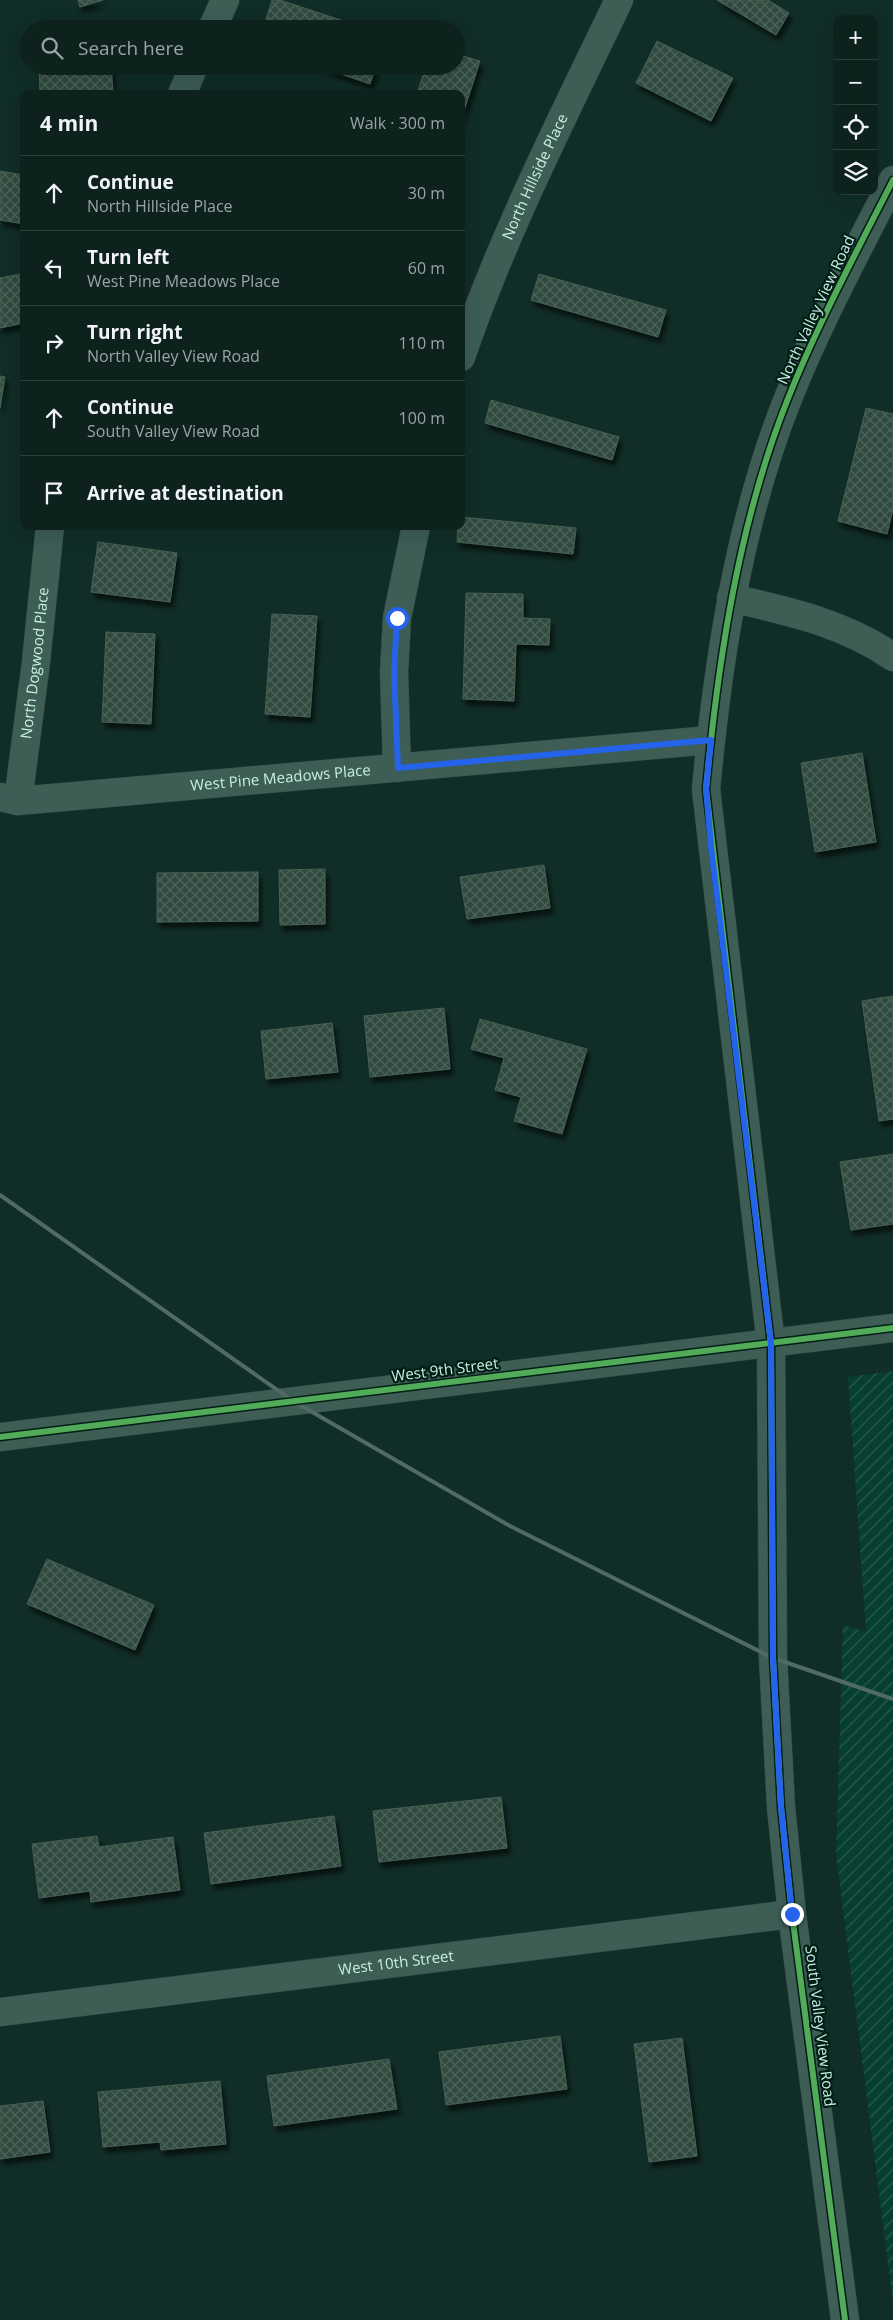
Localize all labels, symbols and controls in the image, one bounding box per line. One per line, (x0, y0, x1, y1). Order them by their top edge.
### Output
map controls (833, 15, 878, 195)
button: + (833, 15, 878, 60)
search box (20, 20, 465, 75)
icon: search (38, 34, 66, 62)
text: Search here (78, 35, 184, 61)
button: − (833, 60, 878, 105)
button: locate (833, 105, 878, 150)
text: 4 min (40, 109, 98, 137)
street label: North Hillside Place (497, 110, 572, 243)
text: Walk · 300 m (350, 112, 445, 134)
button: layers (833, 150, 878, 195)
text: Continue (87, 169, 174, 195)
icon: ahead (40, 179, 68, 207)
text: 30 m (408, 182, 445, 204)
text: North Hillside Place (87, 195, 233, 217)
street label: North Valley View Road (772, 232, 858, 387)
text: Turn left (87, 244, 169, 270)
icon: left (40, 254, 68, 282)
text: 60 m (408, 257, 445, 279)
text: West Pine Meadows Place (87, 270, 280, 292)
text: Turn right (87, 319, 182, 345)
icon: right (40, 329, 68, 357)
text: 110 m (399, 332, 445, 354)
text: North Valley View Road (87, 345, 260, 367)
text: Continue (87, 394, 174, 420)
icon: ahead (40, 404, 68, 432)
text: 100 m (399, 407, 445, 429)
text: South Valley View Road (87, 420, 260, 442)
icon: arrive (40, 479, 68, 507)
text: Arrive at destination (87, 480, 284, 506)
street label: North Dogwood Place (15, 586, 53, 740)
route start (386, 607, 409, 630)
street label: West Pine Meadows Place (189, 759, 372, 795)
street label: West 9th Street (390, 1353, 499, 1385)
route end (781, 1903, 804, 1926)
street label: South Valley View Road (801, 1944, 841, 2108)
street label: West 10th Street (337, 1945, 455, 1979)

